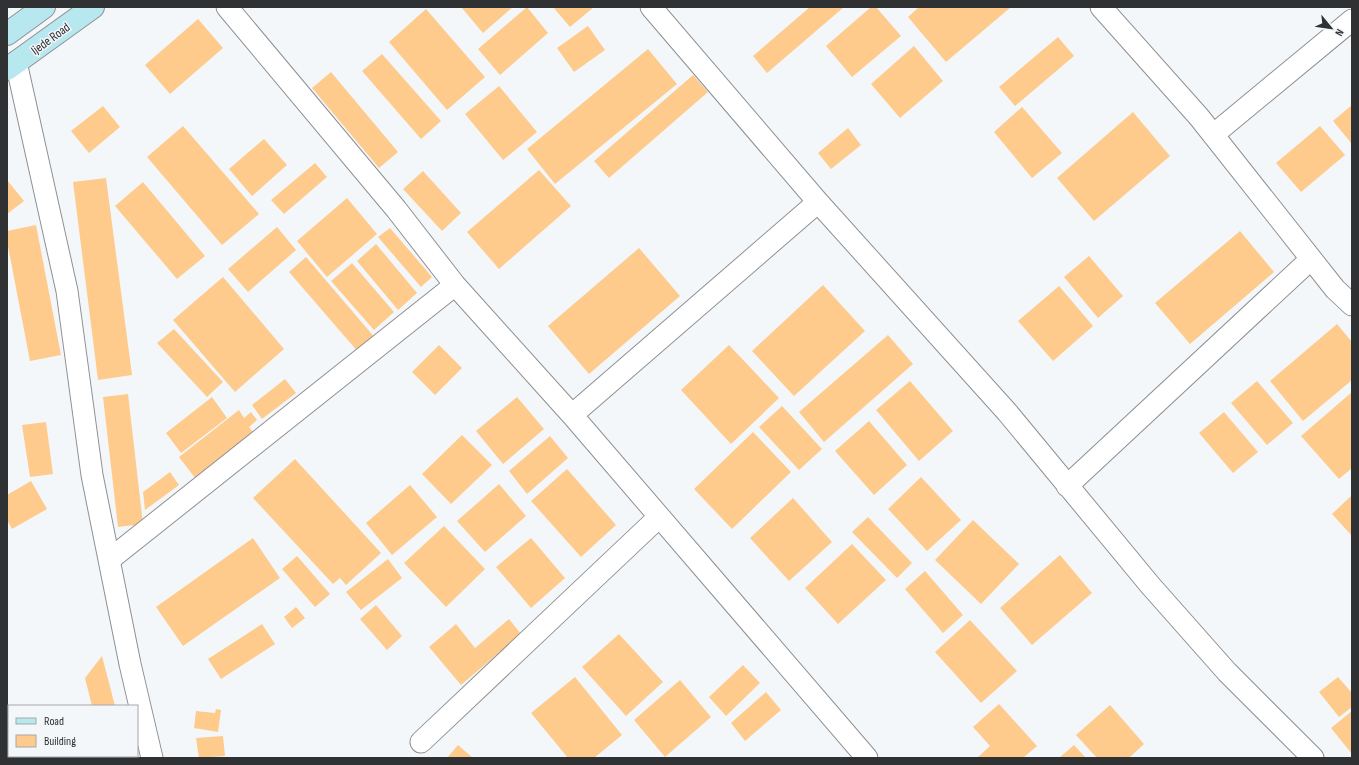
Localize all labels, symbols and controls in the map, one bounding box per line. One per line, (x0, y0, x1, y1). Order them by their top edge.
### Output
north arrow (1311, 8, 1351, 48)
street label: Ijede Road (28, 19, 73, 58)
text: N (1332, 27, 1346, 38)
legend (8, 705, 138, 757)
text: Road (44, 714, 64, 729)
text: Building (44, 734, 76, 749)

